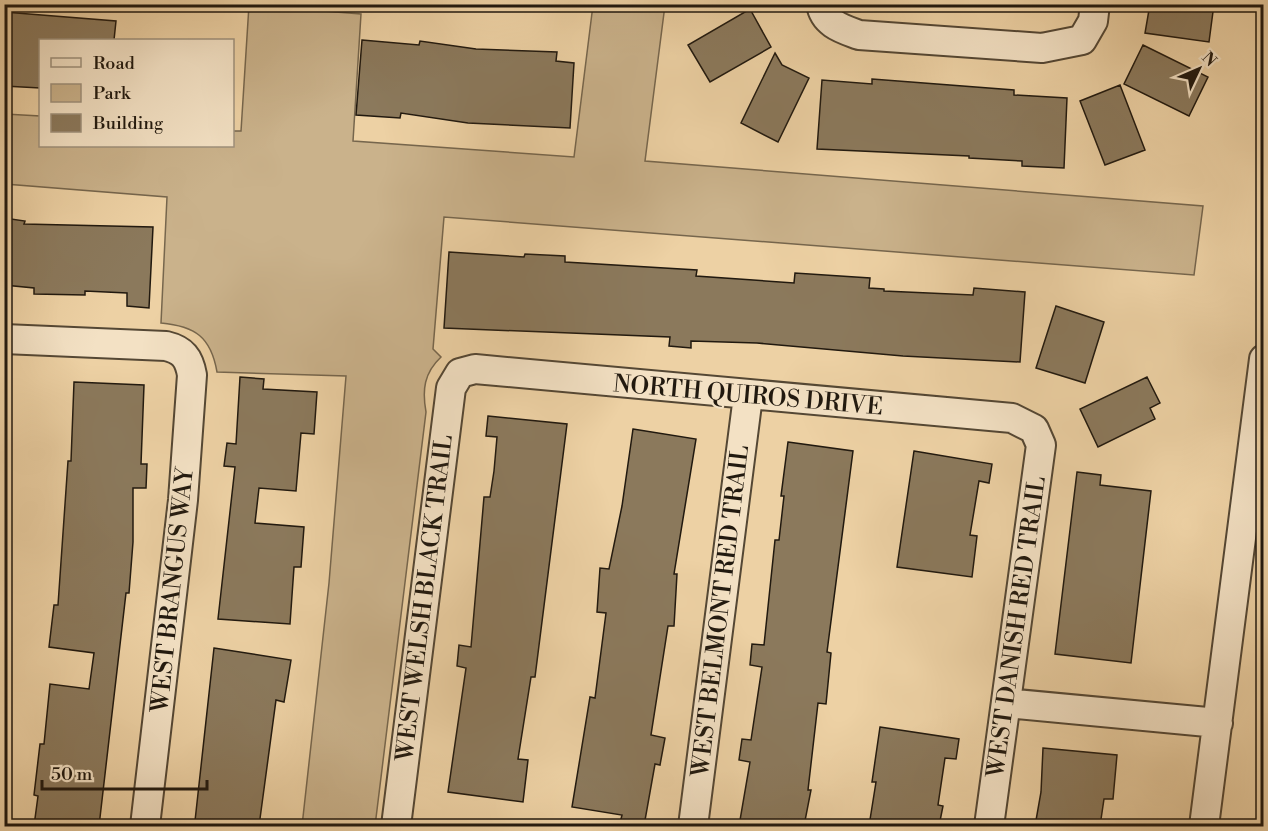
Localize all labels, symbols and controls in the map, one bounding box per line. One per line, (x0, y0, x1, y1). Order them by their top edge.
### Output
legend (39, 39, 234, 147)
north arrow (1169, 39, 1229, 99)
text: N (1197, 48, 1221, 71)
text: Road (93, 52, 136, 75)
text: Park (93, 82, 132, 105)
text: Building (92, 112, 164, 135)
street label: NORTH QUIROS DRIVE (612, 369, 884, 423)
street label: WEST WELSH BLACK TRAIL (390, 433, 460, 764)
street label: WEST BELMONT RED TRAIL (686, 443, 756, 780)
street label: WEST BRANGUS WAY (145, 465, 201, 715)
street label: WEST DANISH RED TRAIL (981, 474, 1053, 781)
scale bar (42, 753, 207, 791)
text: 50 m (51, 763, 93, 786)

